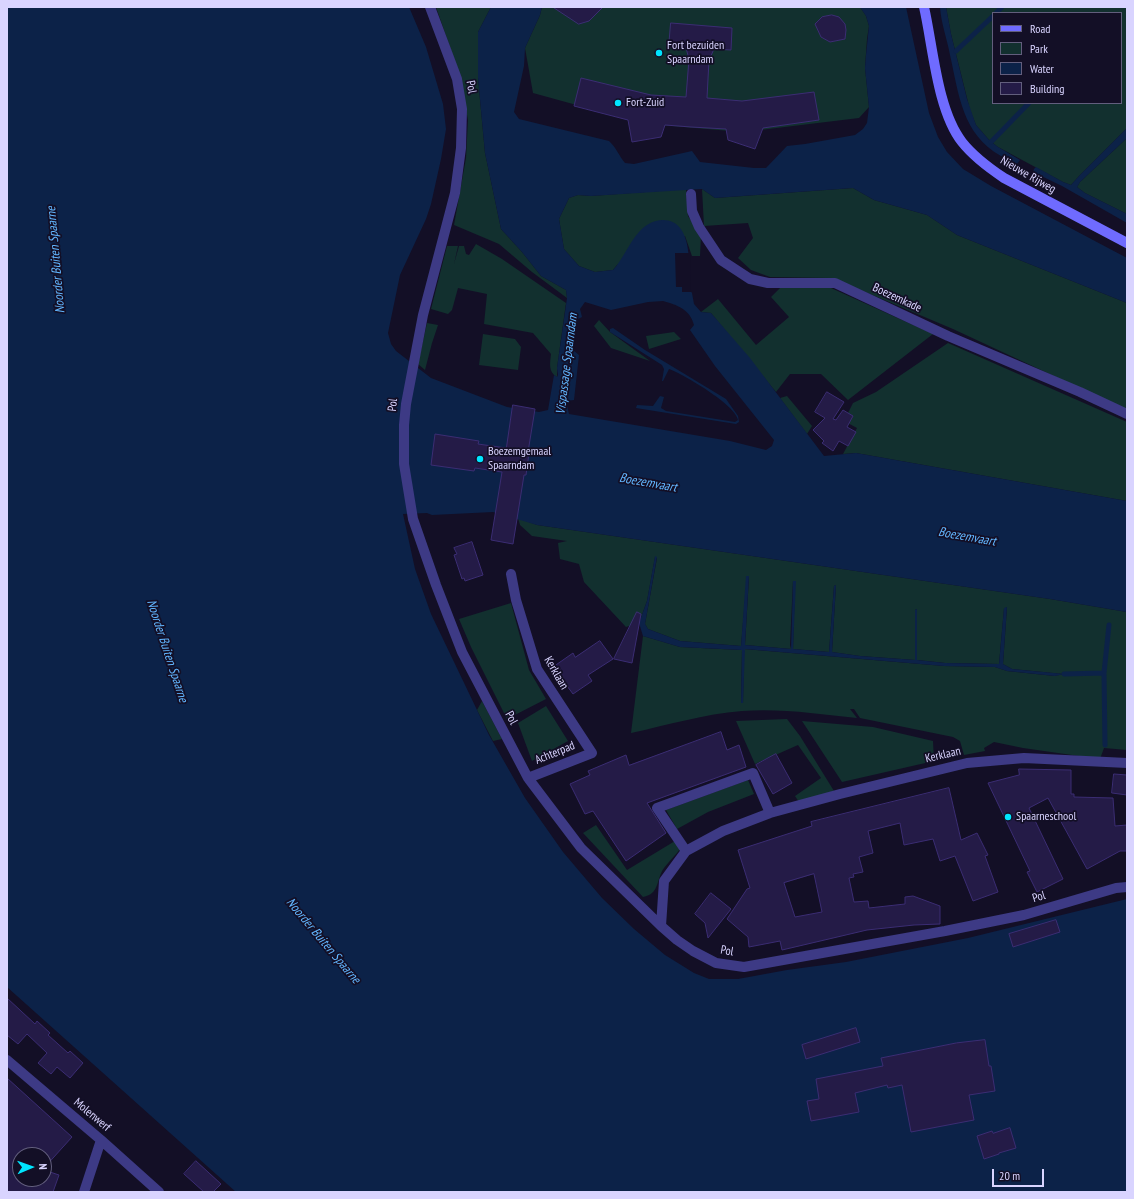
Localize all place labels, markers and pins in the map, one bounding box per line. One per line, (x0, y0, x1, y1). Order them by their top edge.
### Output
place label: Fort bezuiden Spaarndam (667, 39, 724, 67)
marker: Fort bezuiden Spaarndam (654, 48, 664, 58)
place label: Fort-Zuid (626, 96, 664, 110)
marker: Fort-Zuid (613, 98, 623, 108)
place label: Boezemgemaal Spaarndam (488, 445, 551, 473)
marker: Boezemgemaal Spaarndam (475, 454, 485, 464)
place label: Spaarneschool (1016, 810, 1076, 824)
marker: Spaarneschool (1003, 812, 1013, 822)

